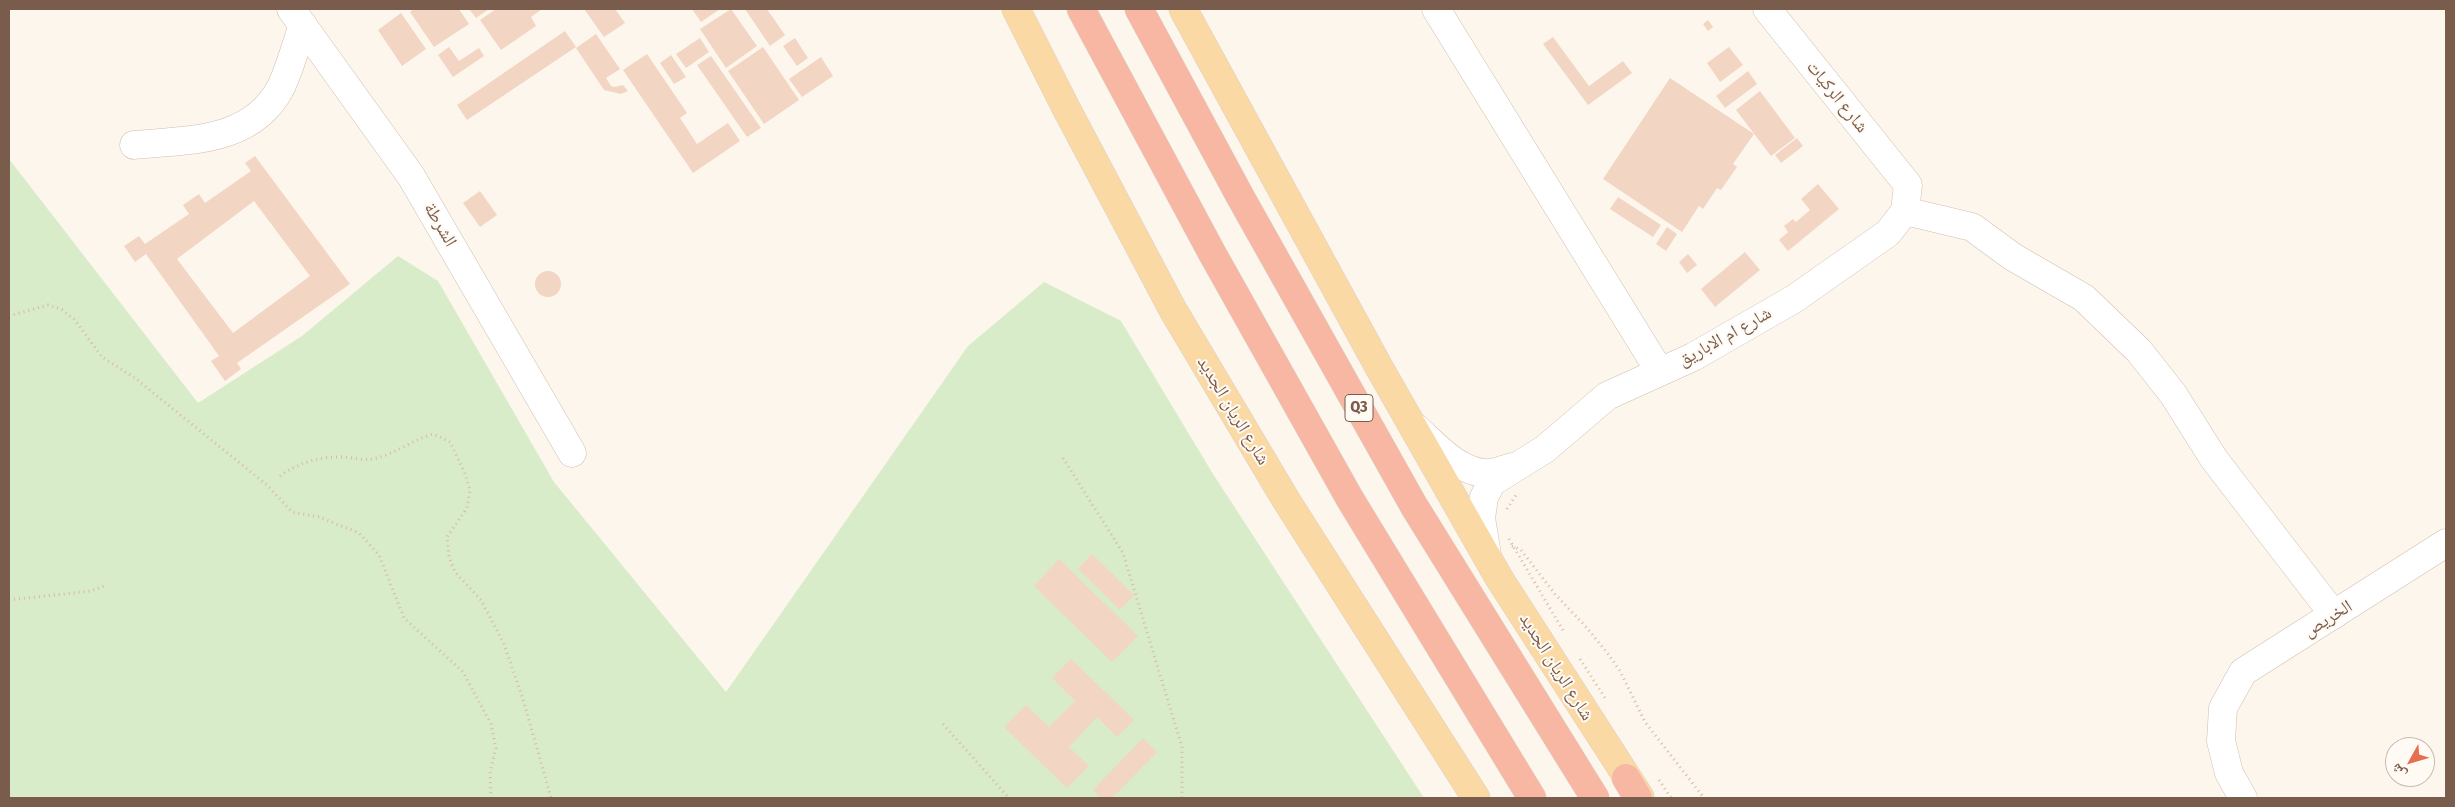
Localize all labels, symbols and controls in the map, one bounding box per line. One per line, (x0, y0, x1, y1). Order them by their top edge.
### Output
street label: شارع الركيات (1801, 57, 1873, 137)
street label: الشرطة (419, 199, 461, 251)
street label: شارع ام الاباريق (1674, 302, 1776, 372)
street label: شارع الريان الجديد (1192, 353, 1274, 469)
road number: Q3 (1345, 394, 1373, 422)
street label: الخريص (2300, 596, 2356, 642)
street label: شارع الريان الجديد (1514, 609, 1598, 725)
north arrow (2385, 737, 2435, 787)
text: ش (2387, 760, 2410, 782)

